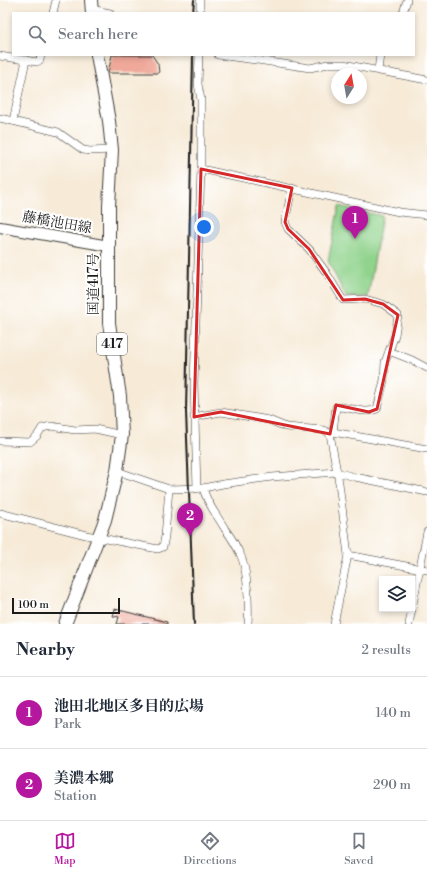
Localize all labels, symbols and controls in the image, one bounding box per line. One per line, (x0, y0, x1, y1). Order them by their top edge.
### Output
search box (12, 12, 415, 56)
icon: search (26, 23, 48, 45)
text: Search here (58, 25, 138, 44)
north arrow (331, 68, 367, 104)
pin: 1 (342, 206, 368, 239)
street label: 藤橋池田線 (21, 208, 93, 238)
your location (194, 217, 214, 237)
street label: 国道417号 (85, 253, 103, 315)
road number: 417 (97, 333, 127, 355)
pin: 2 (177, 503, 203, 536)
map controls (379, 576, 415, 612)
button: layers (379, 576, 415, 612)
scale bar (12, 596, 120, 615)
text: 100 m (18, 598, 49, 612)
text: Nearby (16, 639, 75, 661)
text: 2 results (362, 642, 411, 658)
text: 池田北地区多目的広場 (54, 697, 204, 716)
text: 1 (26, 705, 32, 721)
text: 140 m (375, 705, 411, 721)
text: Park (54, 716, 81, 732)
text: 美濃本郷 (54, 769, 114, 788)
text: 2 (25, 777, 33, 793)
text: 290 m (373, 777, 411, 793)
text: Station (54, 788, 97, 804)
tab: Map (54, 830, 76, 868)
tab: Directions (184, 830, 237, 868)
tab: Saved (344, 830, 373, 868)

